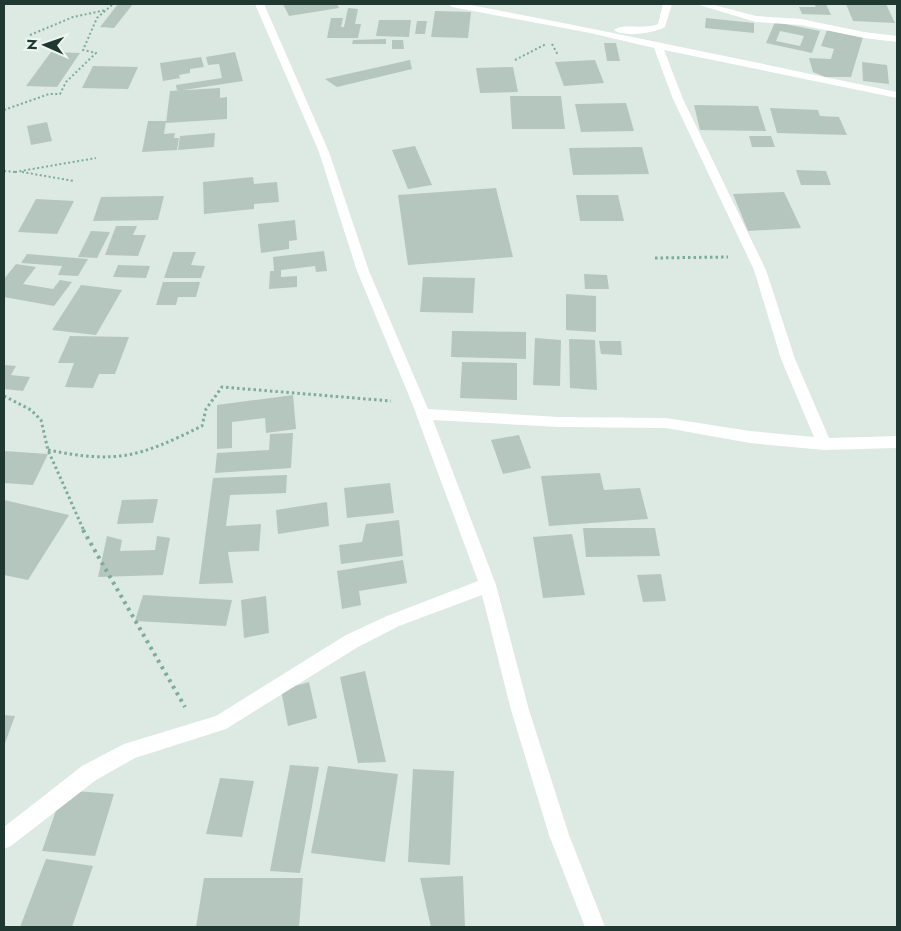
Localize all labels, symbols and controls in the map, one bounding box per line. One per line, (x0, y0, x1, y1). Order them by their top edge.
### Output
north arrow (20, 20, 70, 70)
text: N (22, 39, 42, 50)

